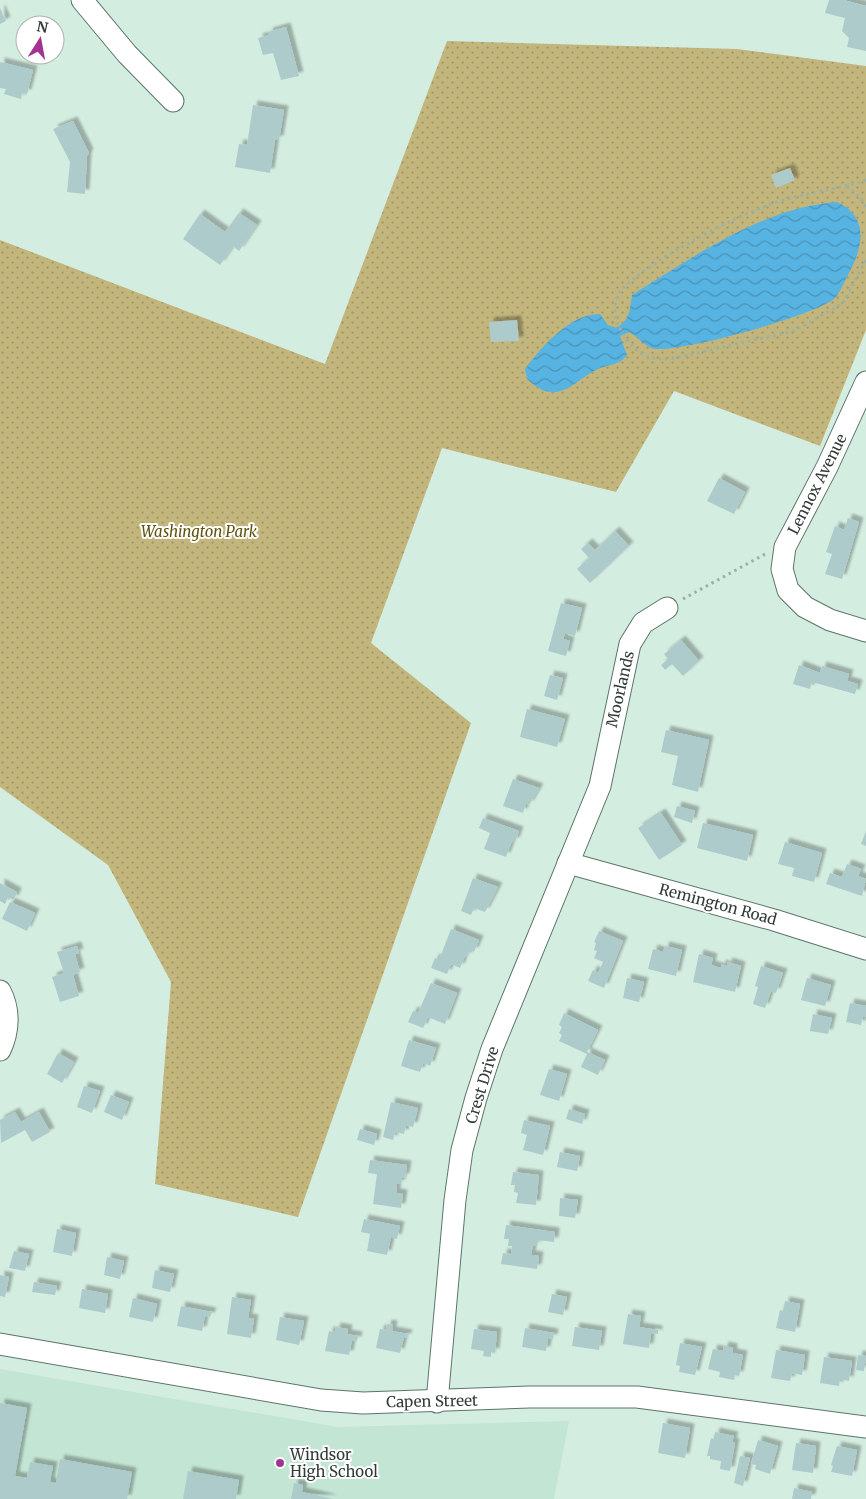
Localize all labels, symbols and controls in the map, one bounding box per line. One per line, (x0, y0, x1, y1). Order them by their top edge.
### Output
north arrow (15, 15, 65, 65)
text: N (35, 17, 50, 37)
street label: Lennox Avenue (783, 430, 851, 538)
park label: Washington Park (141, 522, 258, 541)
street label: Moorlands (602, 649, 638, 729)
street label: Remington Road (657, 879, 779, 929)
street label: Crest Drive (461, 1044, 503, 1126)
street label: Capen Street (386, 1391, 478, 1411)
place label: Windsor High School (289, 1445, 378, 1481)
marker: Windsor High School (274, 1457, 286, 1469)

